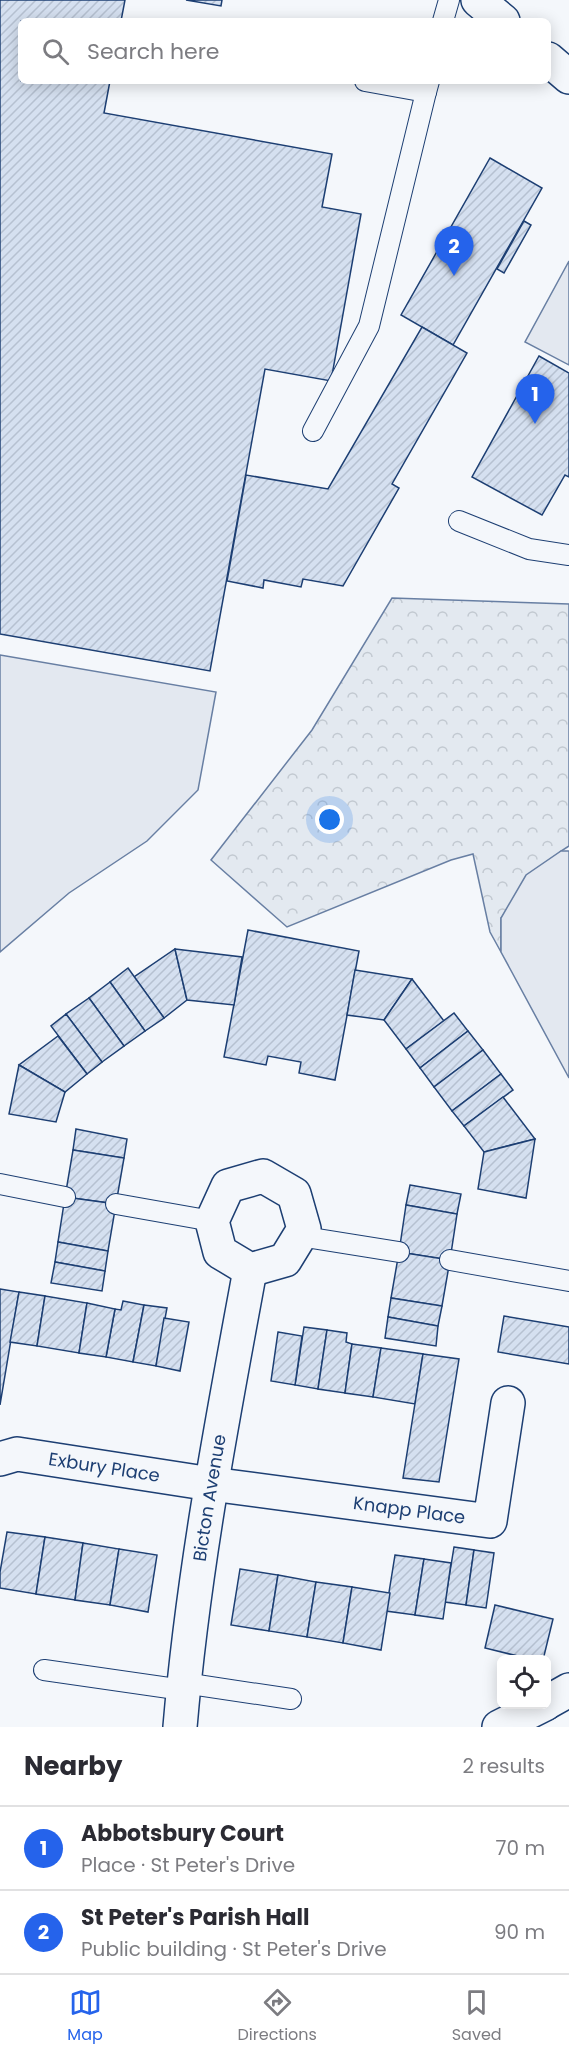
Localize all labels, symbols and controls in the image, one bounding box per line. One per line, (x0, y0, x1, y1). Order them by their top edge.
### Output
search box (18, 18, 551, 84)
icon: search (39, 35, 72, 68)
text: Search here (87, 36, 220, 67)
pin: 2 (434, 226, 474, 276)
pin: 1 (516, 374, 554, 424)
your location (315, 805, 344, 834)
street label: Bicton Avenue (187, 1432, 232, 1563)
street label: Exbury Place (47, 1446, 162, 1488)
street label: Knapp Place (352, 1490, 467, 1530)
map controls (497, 1655, 551, 1709)
button: locate (497, 1655, 551, 1709)
text: Nearby (24, 1748, 122, 1784)
text: 2 results (462, 1752, 545, 1780)
text: Abbotsbury Court (81, 1818, 284, 1849)
text: 1 (40, 1834, 47, 1862)
text: 70 m (496, 1834, 545, 1862)
text: Place · St Peter's Drive (81, 1851, 295, 1879)
text: St Peter's Parish Hall (81, 1902, 309, 1933)
text: 2 (38, 1918, 49, 1946)
text: 90 m (494, 1918, 545, 1946)
text: Public building · St Peter's Drive (81, 1935, 387, 1963)
tab: Map (67, 1986, 103, 2047)
tab: Directions (238, 1986, 317, 2047)
tab: Saved (452, 1986, 502, 2047)

